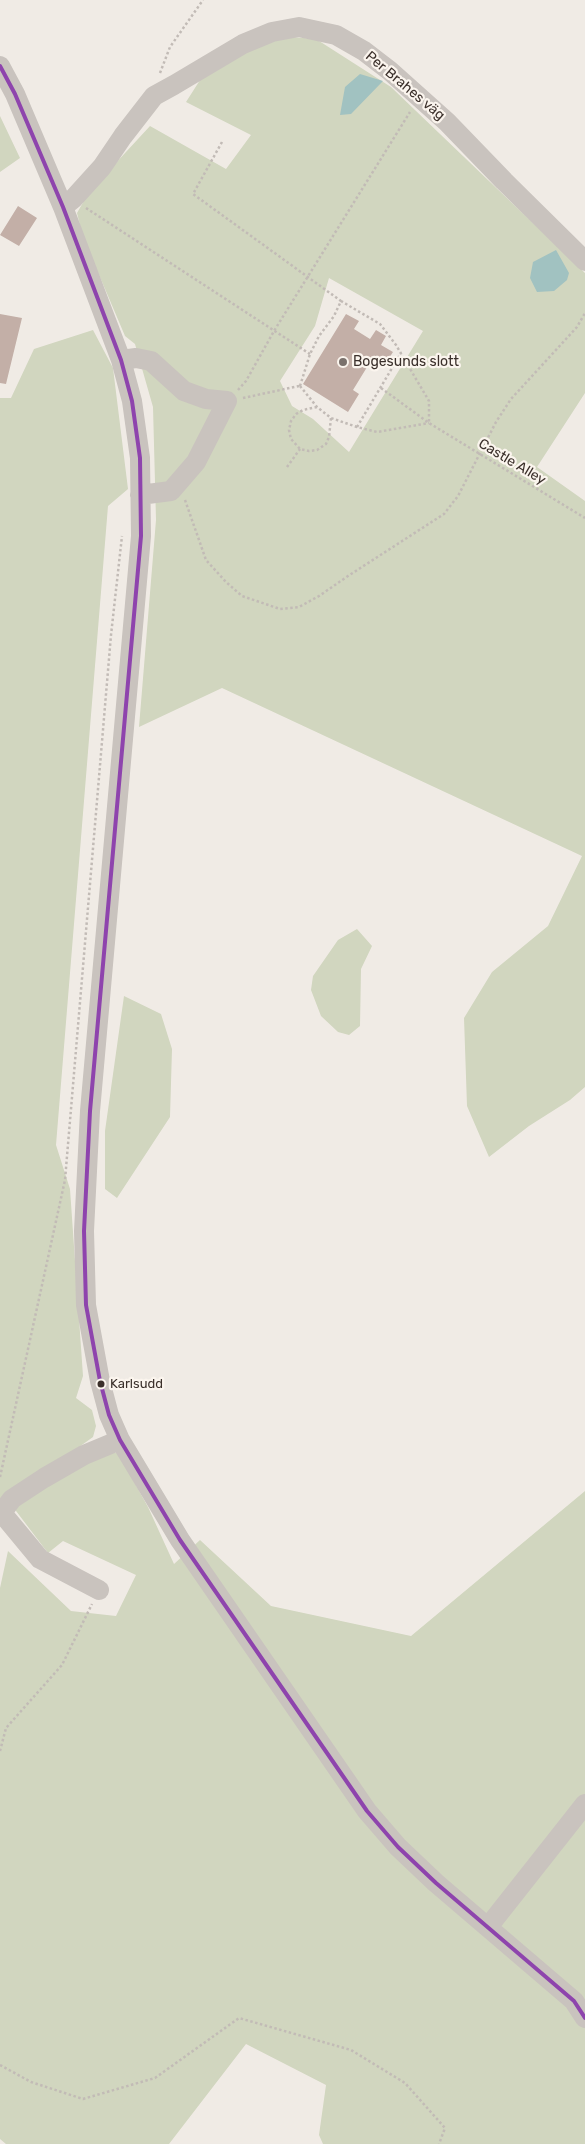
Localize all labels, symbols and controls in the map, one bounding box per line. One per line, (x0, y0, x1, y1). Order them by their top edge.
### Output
street label: Per Brahes väg (362, 48, 448, 124)
place label: Bogesunds slott (353, 354, 459, 370)
marker: Bogesunds slott (337, 356, 349, 368)
street label: Castle Alley (475, 435, 549, 489)
place label: Karlsudd (110, 1376, 163, 1392)
marker: Karlsudd (96, 1379, 106, 1389)

